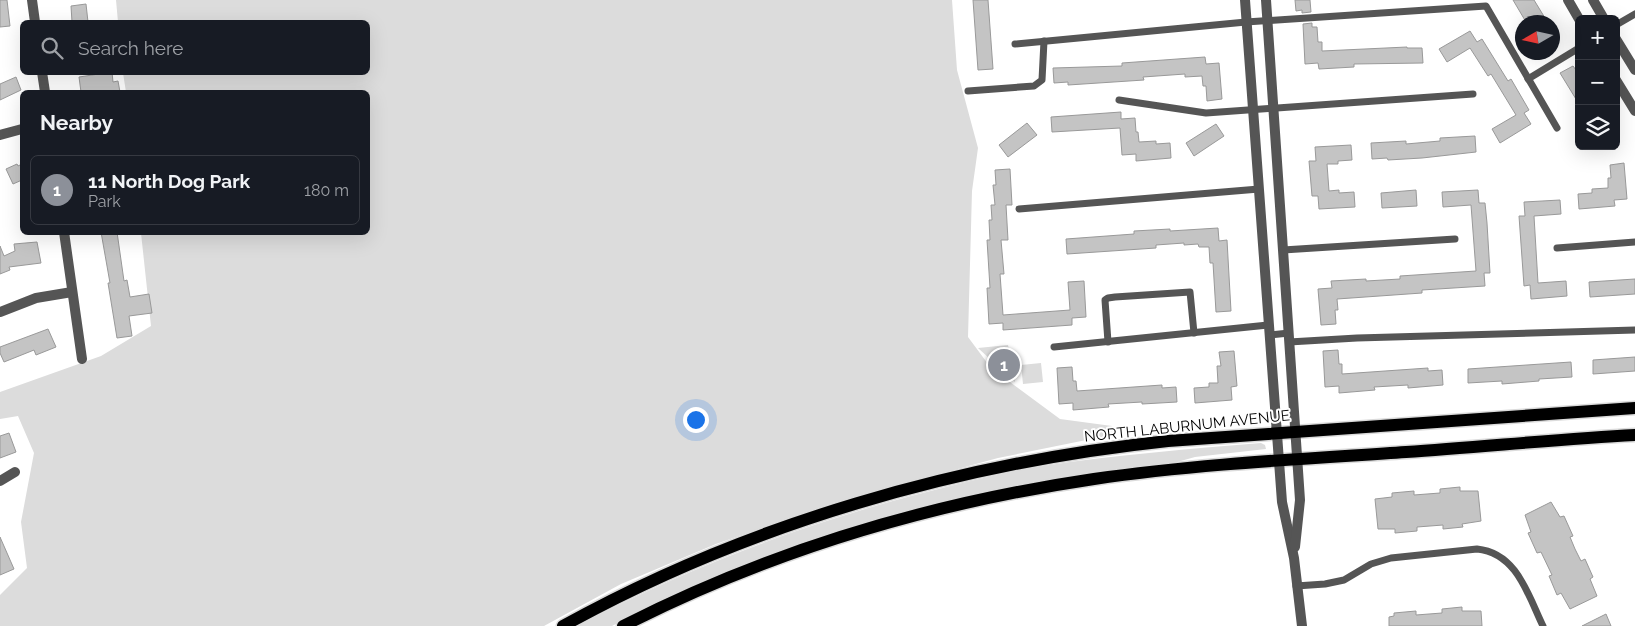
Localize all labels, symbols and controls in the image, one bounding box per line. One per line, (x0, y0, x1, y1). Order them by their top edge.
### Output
north arrow (1515, 15, 1560, 60)
map controls (1575, 15, 1620, 150)
button: + (1575, 15, 1620, 60)
search box (20, 20, 370, 75)
icon: search (38, 34, 66, 62)
text: Search here (78, 37, 184, 59)
button: − (1575, 60, 1620, 105)
button: layers (1575, 105, 1620, 150)
text: Nearby (40, 110, 113, 135)
text: 11 North Dog Park (88, 170, 250, 192)
text: 1 (53, 181, 61, 200)
text: 180 m (304, 181, 349, 200)
text: Park (88, 192, 121, 211)
pin: 1 (988, 346, 1020, 384)
street label: NORTH LABURNUM AVENUE (1083, 406, 1291, 446)
your location (683, 407, 709, 433)

